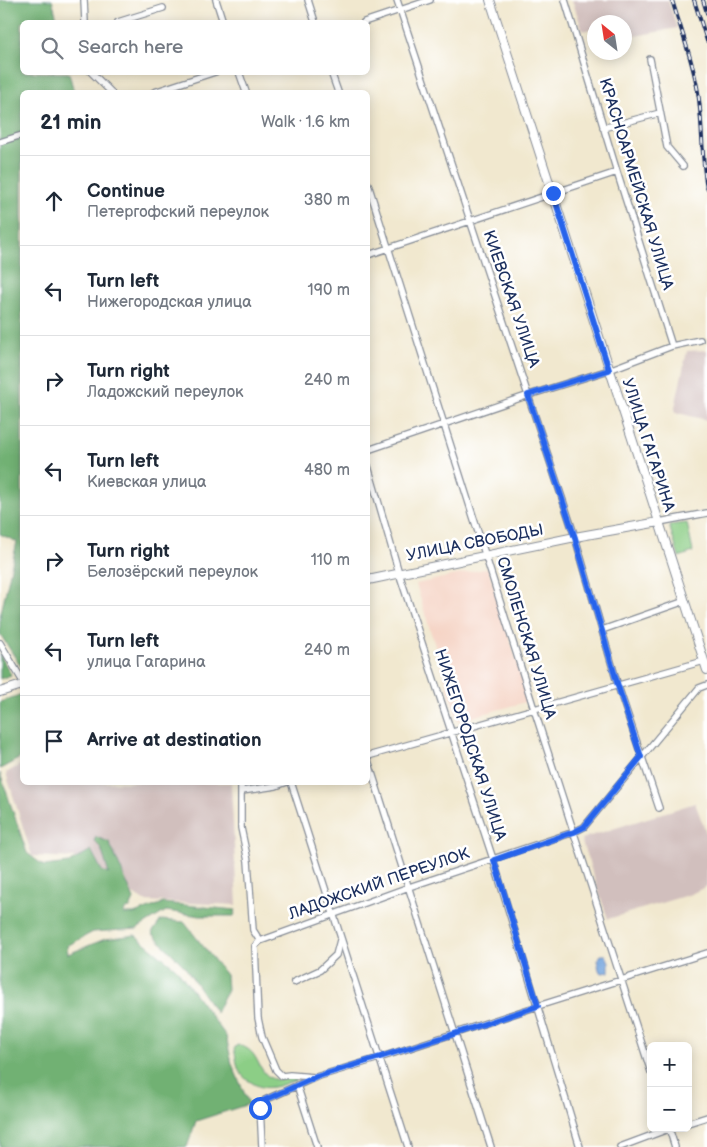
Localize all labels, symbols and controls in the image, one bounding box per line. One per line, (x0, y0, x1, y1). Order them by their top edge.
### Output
north arrow (587, 15, 632, 60)
search box (20, 20, 370, 75)
icon: search (38, 34, 66, 62)
text: Search here (78, 36, 183, 59)
street label: КРАСНОАРМЕЙСКАЯ УЛИЦА (595, 76, 677, 292)
text: 21 min (40, 110, 101, 135)
text: Walk · 1.6 km (261, 113, 350, 132)
text: Continue (87, 180, 165, 203)
route end (542, 182, 565, 205)
icon: ahead (40, 187, 68, 215)
text: 380 m (304, 191, 350, 210)
text: Петергофский переулок (87, 203, 269, 222)
street label: КИЕВСКАЯ УЛИЦА (479, 228, 543, 370)
text: Turn left (87, 270, 159, 293)
icon: left (40, 277, 68, 305)
text: 190 m (308, 281, 350, 300)
text: Нижегородская улица (87, 293, 252, 312)
text: Turn right (87, 360, 170, 383)
icon: right (40, 367, 68, 395)
text: 240 m (304, 371, 350, 390)
street label: УЛИЦА ГАГАРИНА (617, 376, 679, 514)
text: Ладожский переулок (87, 383, 244, 402)
text: Turn left (87, 450, 159, 473)
icon: left (40, 457, 68, 485)
text: 480 m (304, 461, 350, 480)
text: Киевская улица (87, 473, 207, 492)
street label: УЛИЦА СВОБОДЫ (405, 520, 545, 566)
text: Turn right (87, 540, 170, 563)
icon: right (40, 547, 68, 575)
text: 110 m (311, 551, 350, 570)
street label: СМОЛЕНСКАЯ УЛИЦА (492, 555, 560, 722)
text: Белозёрский переулок (87, 563, 258, 582)
text: Turn left (87, 630, 159, 653)
icon: left (40, 637, 68, 665)
text: 240 m (304, 641, 350, 660)
street label: НИЖЕГОРОДСКАЯ УЛИЦА (430, 647, 510, 844)
text: улица Гагарина (87, 653, 206, 672)
icon: arrive (40, 727, 68, 755)
text: Arrive at destination (87, 729, 262, 752)
street label: ЛАДОЖСКИЙ ПЕРЕУЛОК (285, 844, 472, 924)
map controls (647, 1042, 692, 1132)
button: + (647, 1042, 692, 1087)
button: − (647, 1087, 692, 1132)
route start (249, 1097, 272, 1120)

